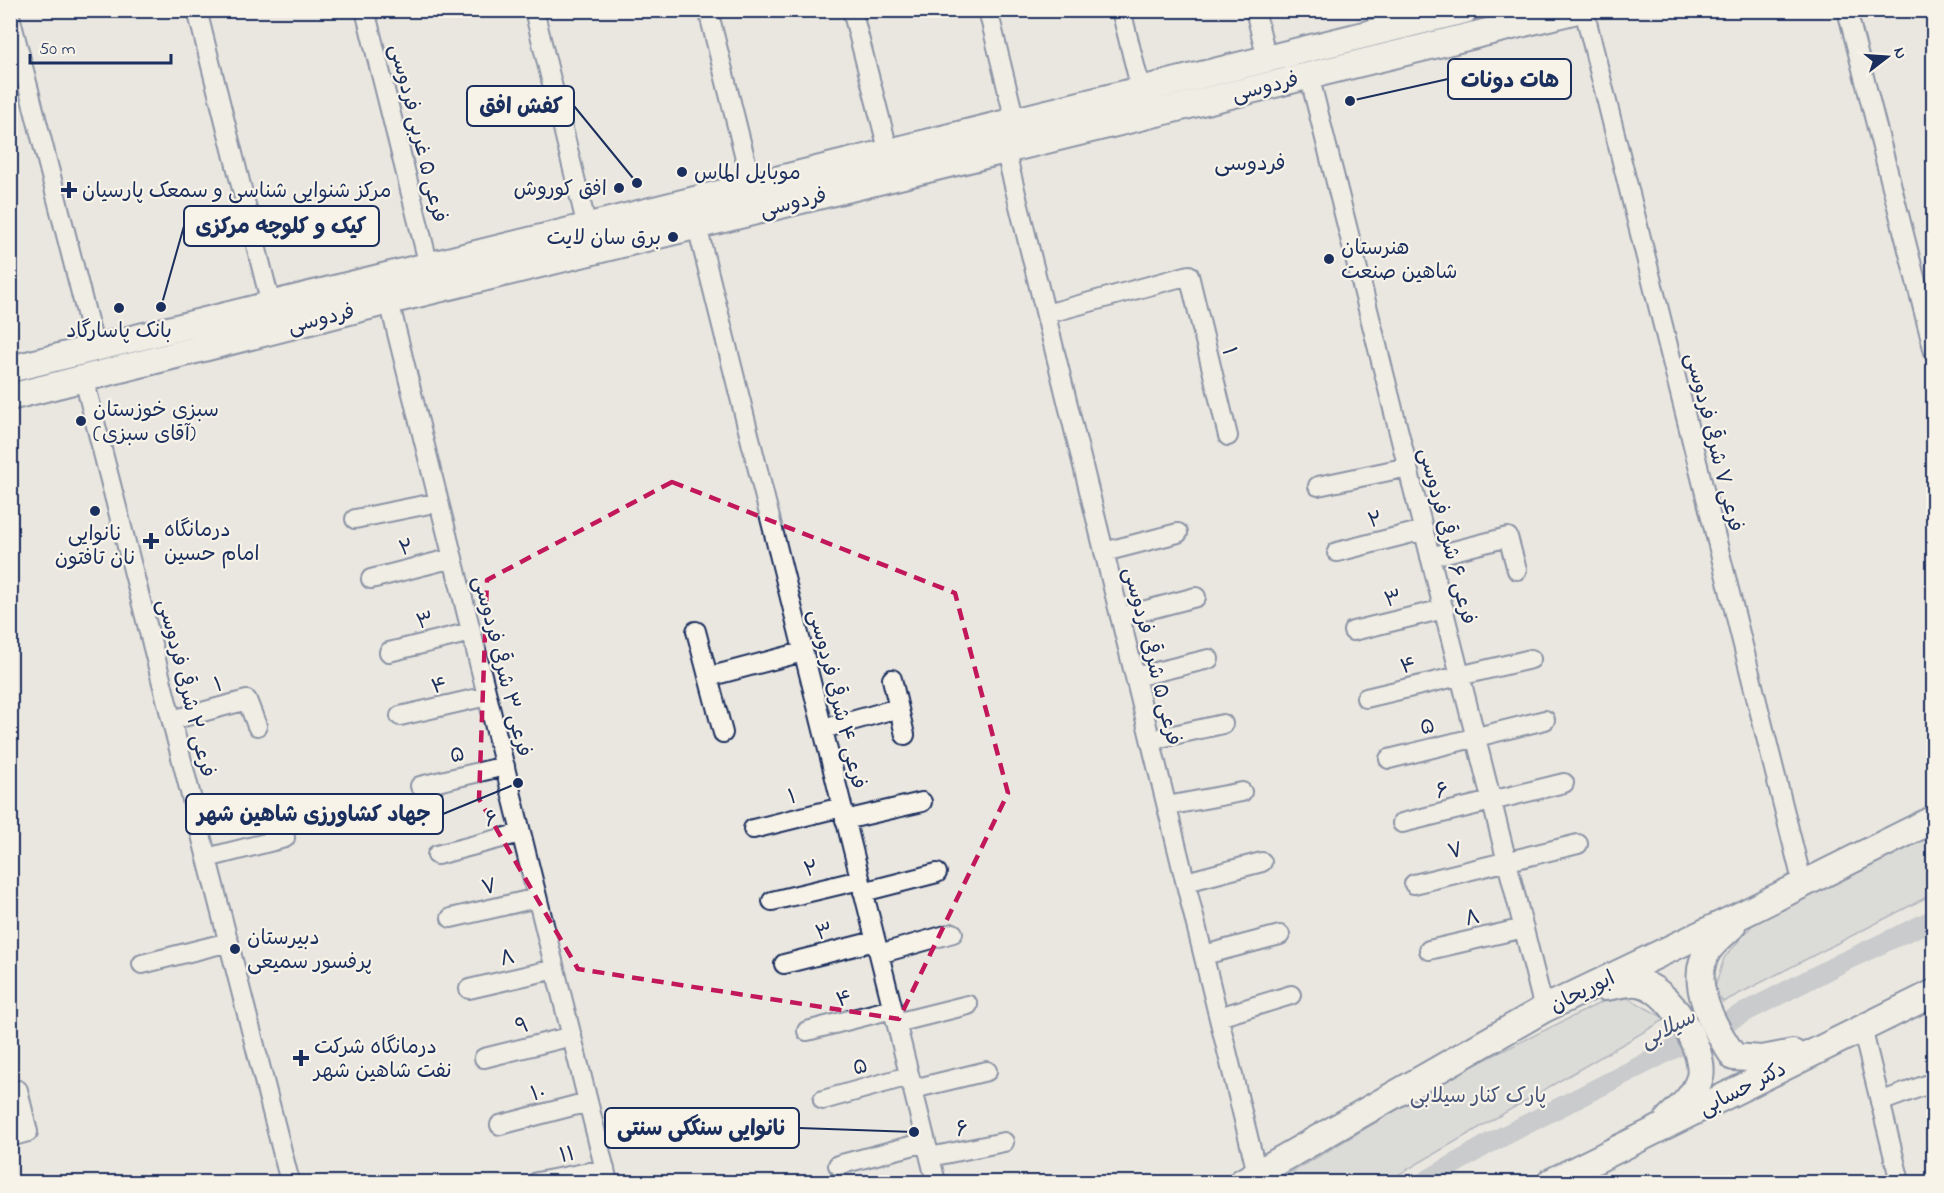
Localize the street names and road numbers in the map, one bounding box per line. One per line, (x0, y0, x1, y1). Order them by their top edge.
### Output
street label: فرعی ۵ غربی فردوسی (380, 41, 454, 226)
street label: فردوسی (1229, 65, 1302, 111)
street label: فردوسی (757, 181, 830, 227)
street label: فردوسی (285, 297, 358, 343)
street label: ۱ (1213, 344, 1244, 359)
street label: فرعی ۷ شرقی فردوسی (1676, 350, 1750, 535)
street label: فرعی ۶ شرقی فردوسی (1410, 445, 1483, 628)
street label: ۲ (1365, 505, 1386, 537)
street label: ۲ (396, 533, 417, 565)
street label: فرعی ۵ شرقی فردوسی (1114, 564, 1188, 749)
street label: فرعی ۳ شرقی فردوسی (464, 573, 538, 760)
street label: ۳ (1382, 583, 1405, 617)
street label: فرعی ۲ شرقی فردوسی (148, 596, 222, 781)
street label: ۳ (414, 605, 437, 639)
street label: فرعی ۴ شرقی فردوسی (799, 607, 873, 792)
street label: ۴ (1397, 651, 1419, 683)
street label: ۱ (211, 670, 226, 701)
street label: ۴ (428, 671, 450, 703)
street label: ۵ (1417, 712, 1438, 744)
street label: ۵ (447, 740, 468, 772)
street label: ۶ (1433, 776, 1452, 808)
street label: ۱ (785, 782, 800, 813)
street label: ۶ (481, 804, 502, 836)
street label: ۷ (1445, 836, 1466, 868)
street label: ۲ (801, 854, 822, 886)
street label: ۷ (479, 872, 500, 904)
street label: ۸ (1462, 903, 1483, 935)
street label: ۳ (812, 916, 837, 950)
street label: ۸ (497, 943, 518, 975)
street label: ابوریحان (1545, 964, 1620, 1021)
street label: ۴ (833, 983, 856, 1016)
street label: ۹ (512, 1011, 533, 1043)
street label: ۵ (850, 1052, 871, 1084)
street label: دکتر حسابی (1694, 1055, 1792, 1125)
street label: ۱۰ (528, 1078, 549, 1110)
street label: ۶ (953, 1114, 972, 1146)
street label: ۱۱ (557, 1140, 578, 1172)

